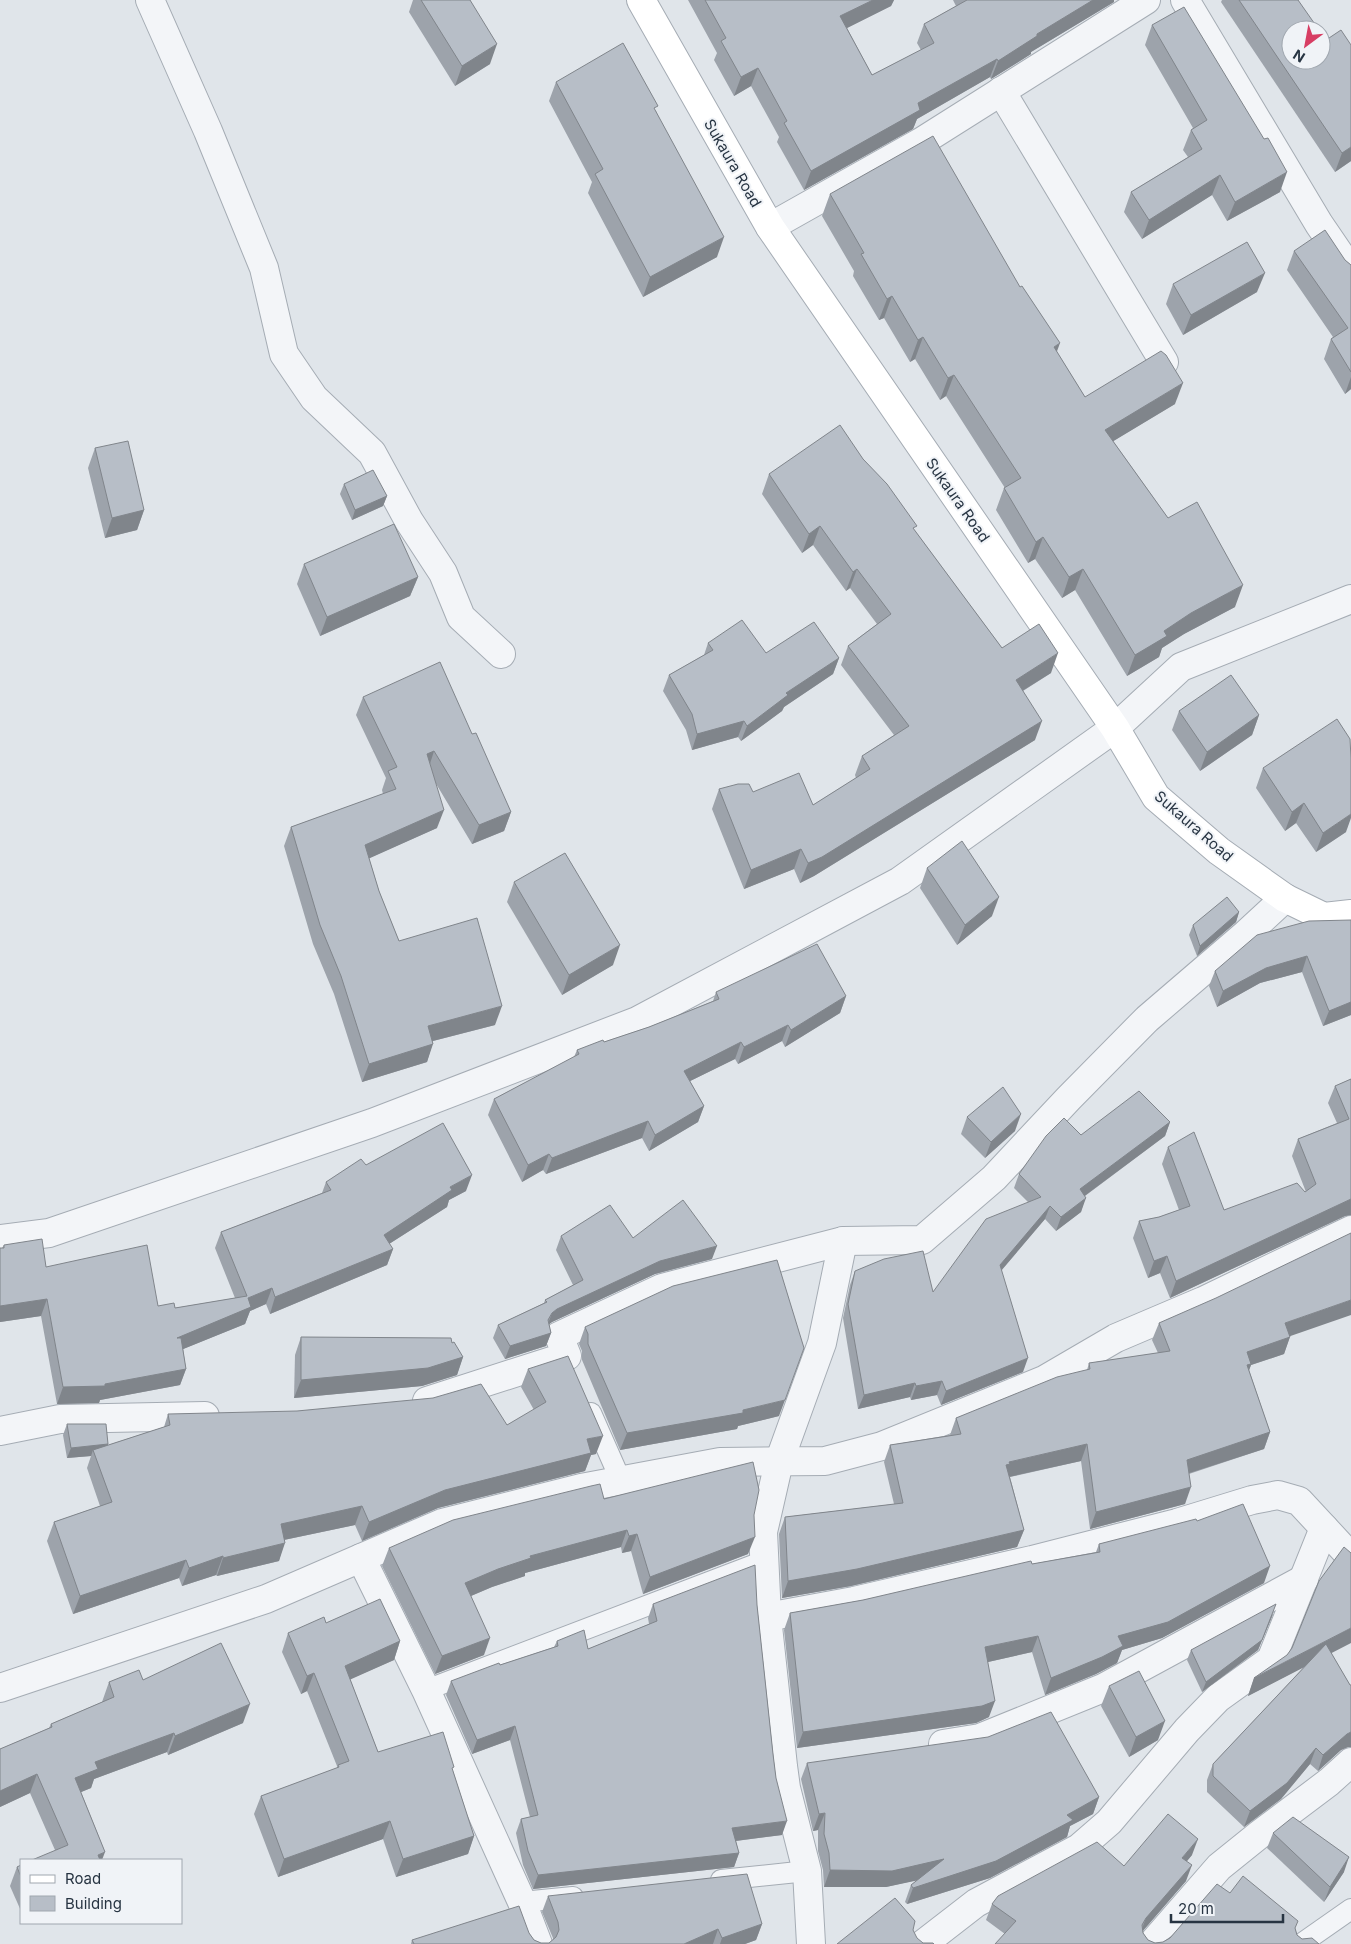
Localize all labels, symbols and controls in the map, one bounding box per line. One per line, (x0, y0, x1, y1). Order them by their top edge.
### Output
north arrow (1281, 20, 1331, 70)
text: N (1290, 46, 1308, 66)
street label: Sukaura Road (700, 116, 766, 210)
street label: Sukaura Road (922, 454, 994, 546)
street label: Sukaura Road (1151, 787, 1237, 865)
legend (20, 1859, 182, 1924)
text: Road (65, 1869, 101, 1888)
scale bar (1171, 1892, 1284, 1924)
text: Building (65, 1894, 122, 1913)
text: 20 m (1178, 1899, 1214, 1918)

